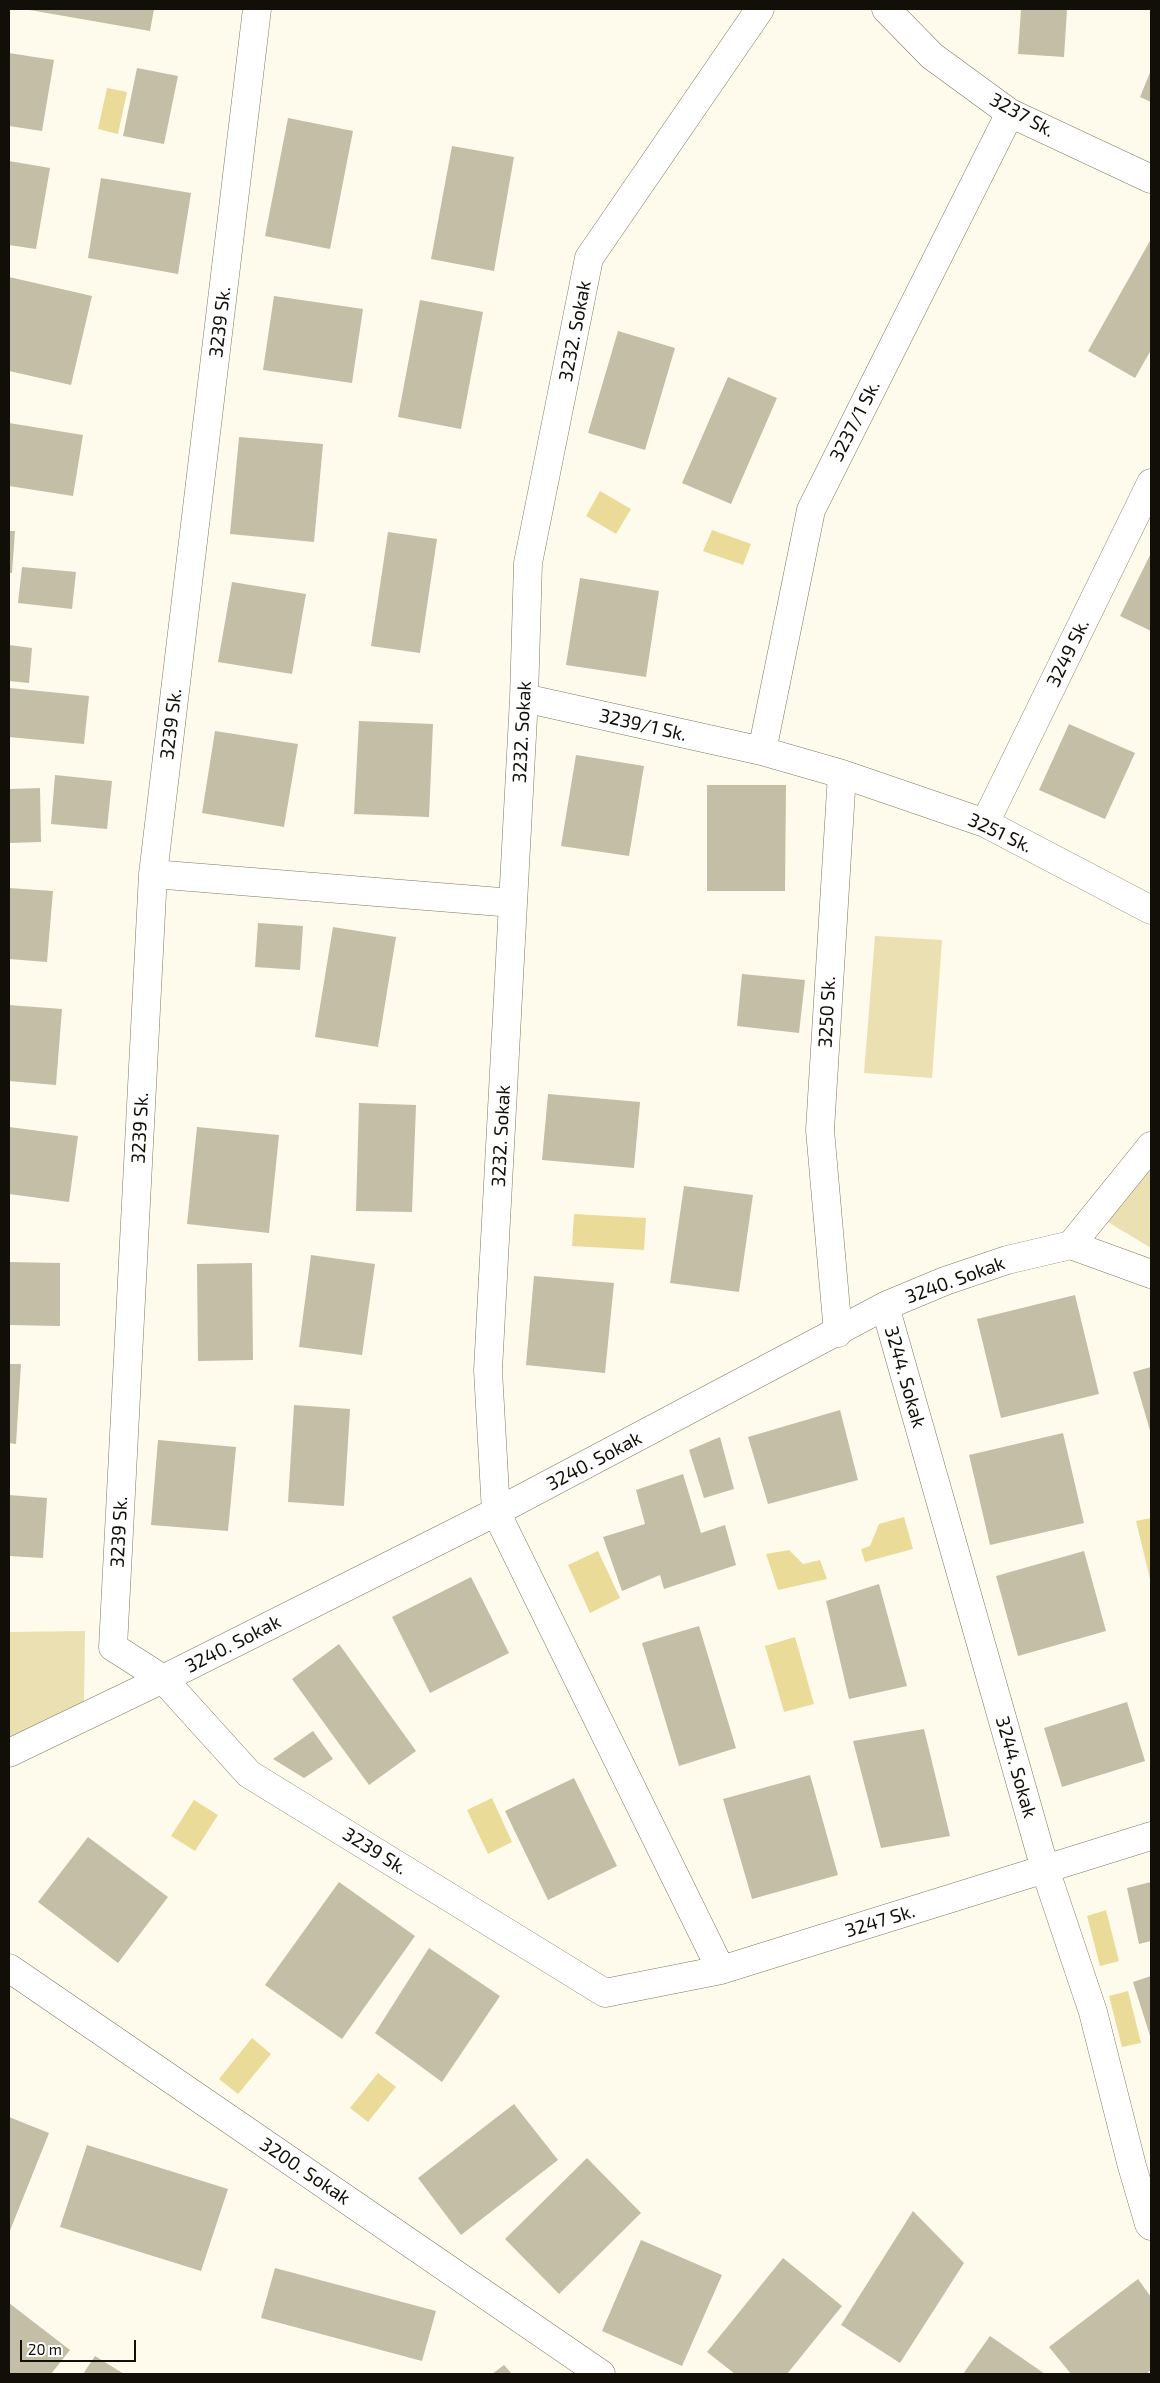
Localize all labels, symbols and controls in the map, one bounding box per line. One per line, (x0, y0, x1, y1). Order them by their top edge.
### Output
street label: 3237 Sk. (986, 88, 1058, 142)
street label: 3232. Sokak (554, 279, 596, 383)
street label: 3239 Sk. (204, 285, 236, 359)
street label: 3237/1 Sk. (825, 377, 885, 465)
street label: 3249 Sk. (1042, 615, 1094, 691)
street label: 3232. Sokak (508, 680, 536, 784)
street label: 3239 Sk. (155, 687, 187, 761)
street label: 3239/1 Sk. (597, 704, 689, 746)
street label: 3251 Sk. (964, 808, 1036, 858)
street label: 3250 Sk. (814, 976, 840, 1048)
street label: 3232. Sokak (487, 1084, 515, 1188)
street label: 3239 Sk. (127, 1092, 153, 1164)
street label: 3240. Sokak (902, 1251, 1008, 1309)
street label: 3244. Sokak (880, 1324, 930, 1430)
street label: 3240. Sokak (543, 1426, 645, 1496)
street label: 3239 Sk. (106, 1496, 132, 1568)
street label: 3240. Sokak (181, 1610, 285, 1678)
street label: 3244. Sokak (991, 1714, 1041, 1820)
street label: 3239 Sk. (339, 1822, 411, 1880)
street label: 3247 Sk. (842, 1900, 918, 1942)
street label: 3200. Sokak (256, 2132, 354, 2210)
scale bar (22, 2330, 139, 2362)
text: 20 m (28, 2340, 62, 2358)

